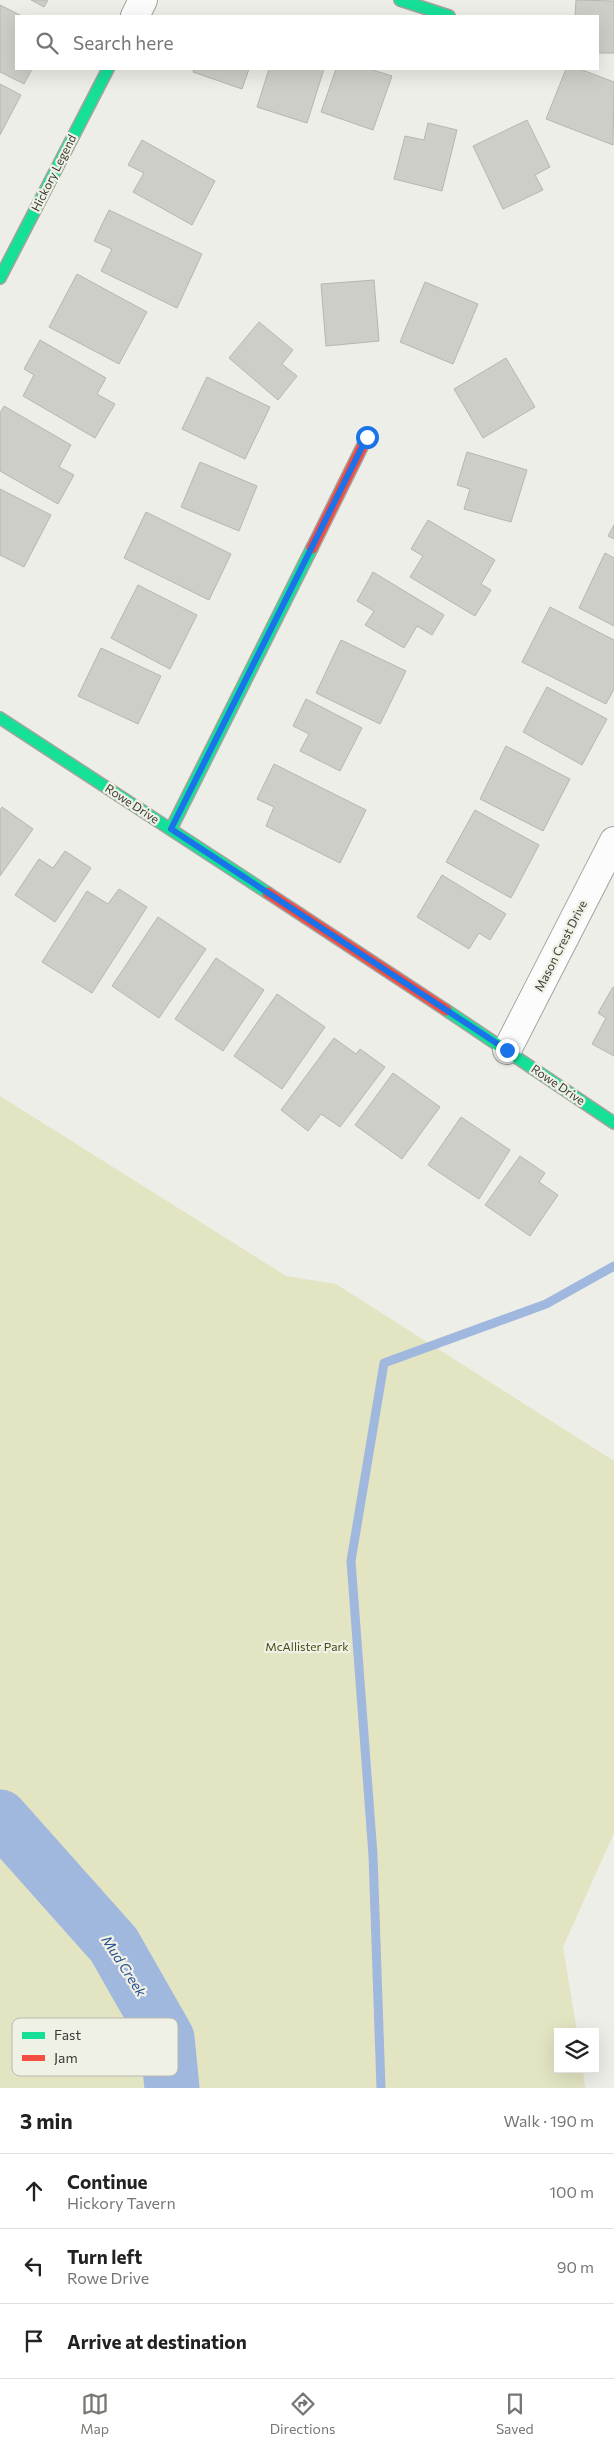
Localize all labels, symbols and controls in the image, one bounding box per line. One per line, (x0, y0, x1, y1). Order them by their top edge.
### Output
search box (15, 15, 599, 70)
icon: search (33, 29, 61, 57)
text: Search here (73, 31, 173, 54)
street label: Hickory Legend (28, 132, 79, 213)
route start (356, 426, 379, 449)
street label: Rowe Drive (103, 781, 162, 826)
street label: Mason Crest Drive (531, 898, 589, 993)
route end (496, 1039, 519, 1062)
street label: Rowe Drive (529, 1061, 588, 1107)
park label: McAllister Park (265, 1639, 349, 1653)
water label: Mud Creek (98, 1932, 151, 2000)
legend (12, 2018, 178, 2076)
text: Fast (54, 2026, 81, 2043)
map controls (554, 2028, 599, 2073)
button: layers (554, 2028, 599, 2073)
text: Jam (54, 2049, 78, 2066)
text: 3 min (20, 2108, 73, 2133)
text: Walk · 190 m (504, 2111, 594, 2130)
text: Continue (67, 2170, 147, 2193)
icon: ahead (20, 2177, 48, 2205)
text: 100 m (549, 2182, 594, 2201)
text: Hickory Tavern (67, 2193, 176, 2212)
text: Turn left (67, 2245, 142, 2268)
icon: left (20, 2252, 48, 2280)
text: 90 m (557, 2257, 594, 2276)
text: Rowe Drive (67, 2268, 149, 2287)
icon: arrive (20, 2327, 48, 2355)
text: Arrive at destination (67, 2330, 247, 2353)
tab: Map (80, 2390, 109, 2437)
tab: Directions (270, 2390, 335, 2437)
tab: Saved (496, 2390, 534, 2437)

